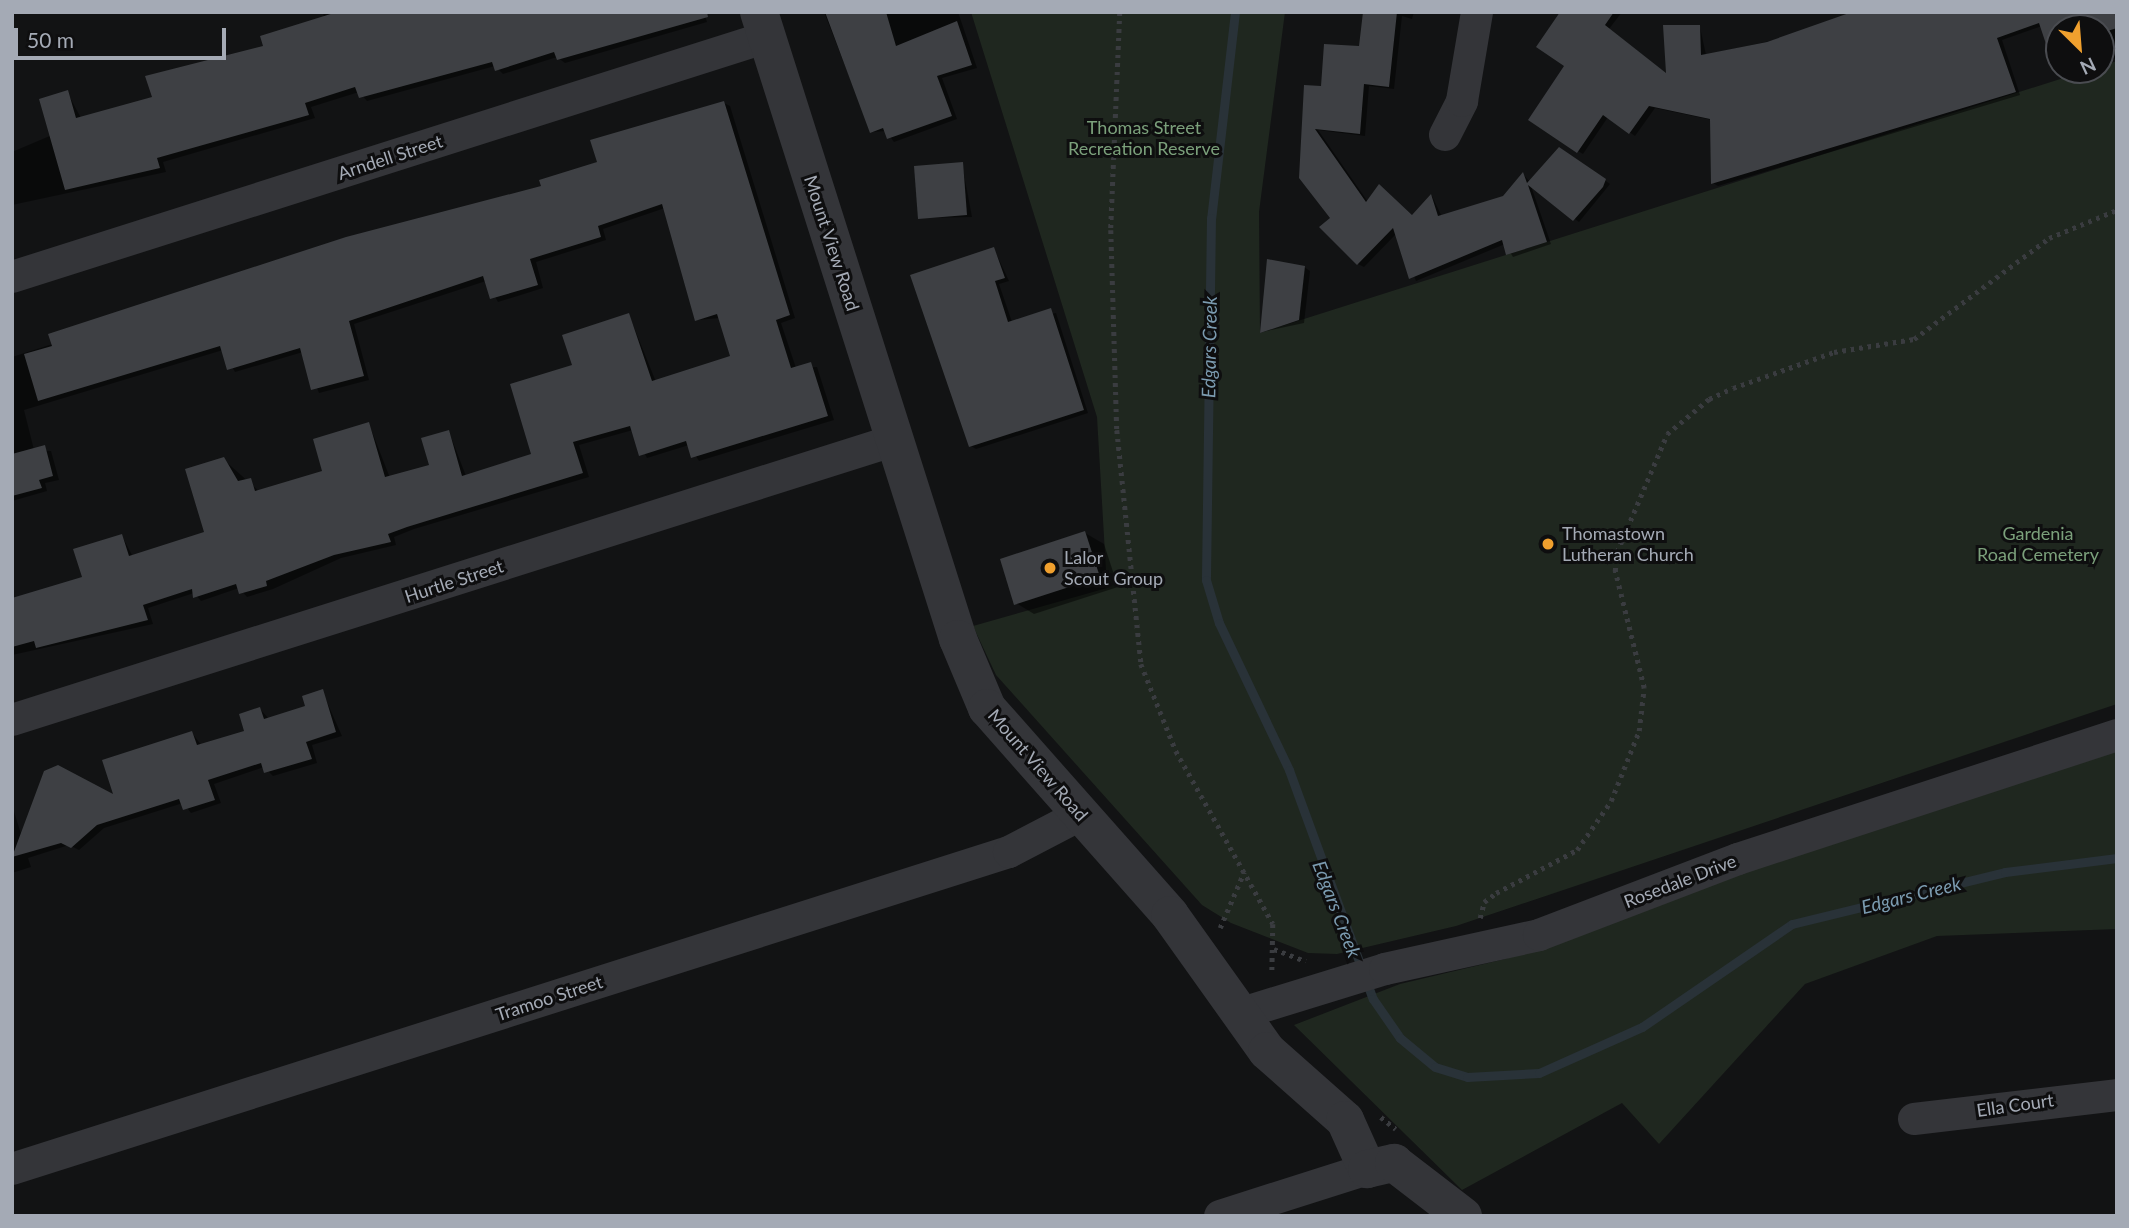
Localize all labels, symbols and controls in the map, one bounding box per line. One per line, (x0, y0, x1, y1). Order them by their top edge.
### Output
scale bar (18, 14, 229, 58)
north arrow (2045, 14, 2115, 84)
text: 50 m (27, 27, 74, 52)
text: N (2077, 53, 2100, 80)
park label: Thomas Street Recreation Reserve (1068, 117, 1220, 160)
street label: Arndell Street (335, 130, 445, 184)
street label: Mount View Road (800, 172, 864, 314)
water label: Edgars Creek (1197, 296, 1221, 398)
place label: Thomastown Lutheran Church (1562, 523, 1694, 566)
park label: Gardenia Road Cemetery (1977, 523, 2099, 566)
marker: Thomastown Lutheran Church (1540, 536, 1556, 552)
place label: Lalor Scout Group (1064, 547, 1163, 590)
street label: Hurtle Street (402, 555, 506, 607)
marker: Lalor Scout Group (1042, 560, 1058, 576)
street label: Mount View Road (983, 704, 1093, 826)
street label: Rosedale Drive (1621, 850, 1739, 912)
water label: Edgars Creek (1308, 857, 1366, 961)
water label: Edgars Creek (1859, 872, 1963, 918)
street label: Tramoo Street (493, 971, 605, 1025)
street label: Ella Court (1975, 1089, 2055, 1121)

